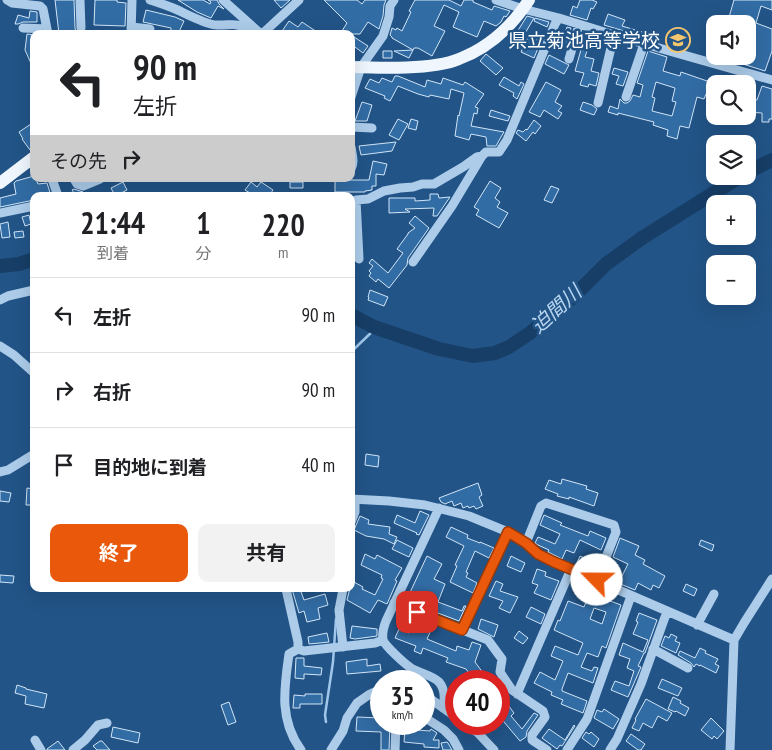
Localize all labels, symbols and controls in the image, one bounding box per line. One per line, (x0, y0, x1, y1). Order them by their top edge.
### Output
map controls (706, 15, 756, 305)
button: sound (706, 15, 756, 65)
school or university icon: 県立菊池高等学校 (665, 27, 691, 53)
place label: 県立菊池高等学校 (508, 28, 660, 52)
text: 90 m (133, 44, 197, 90)
icon: left (50, 50, 115, 115)
button: search (706, 75, 756, 125)
text: 左折 (133, 92, 177, 120)
button: layers (706, 135, 756, 185)
icon: right (117, 145, 145, 173)
text: その先 (50, 149, 107, 173)
button: + (706, 195, 756, 245)
text: 21:44 (80, 203, 145, 242)
text: 1 (196, 203, 211, 242)
text: 220 (262, 205, 305, 244)
text: m (278, 242, 288, 262)
text: 到着 (97, 243, 129, 263)
text: 分 (195, 243, 211, 263)
button: − (706, 255, 756, 305)
water label: 迫間川 (525, 278, 588, 339)
icon: left (50, 301, 78, 329)
text: 90 m (302, 303, 335, 327)
text: 左折 (93, 305, 131, 329)
icon: right (50, 376, 78, 404)
text: 90 m (302, 378, 335, 402)
text: 右折 (93, 380, 131, 404)
icon: arrive (50, 451, 78, 479)
text: 40 m (302, 453, 335, 477)
text: 目的地に到着 (93, 455, 207, 479)
button: 終了 (50, 524, 188, 582)
button: 共有 (198, 524, 335, 582)
position arrow (570, 553, 622, 605)
pin (396, 591, 438, 633)
icon: arrive (403, 598, 431, 626)
speed limit sign: 40 (445, 670, 510, 735)
text: 35 (391, 680, 414, 712)
text: km/h (392, 707, 413, 722)

